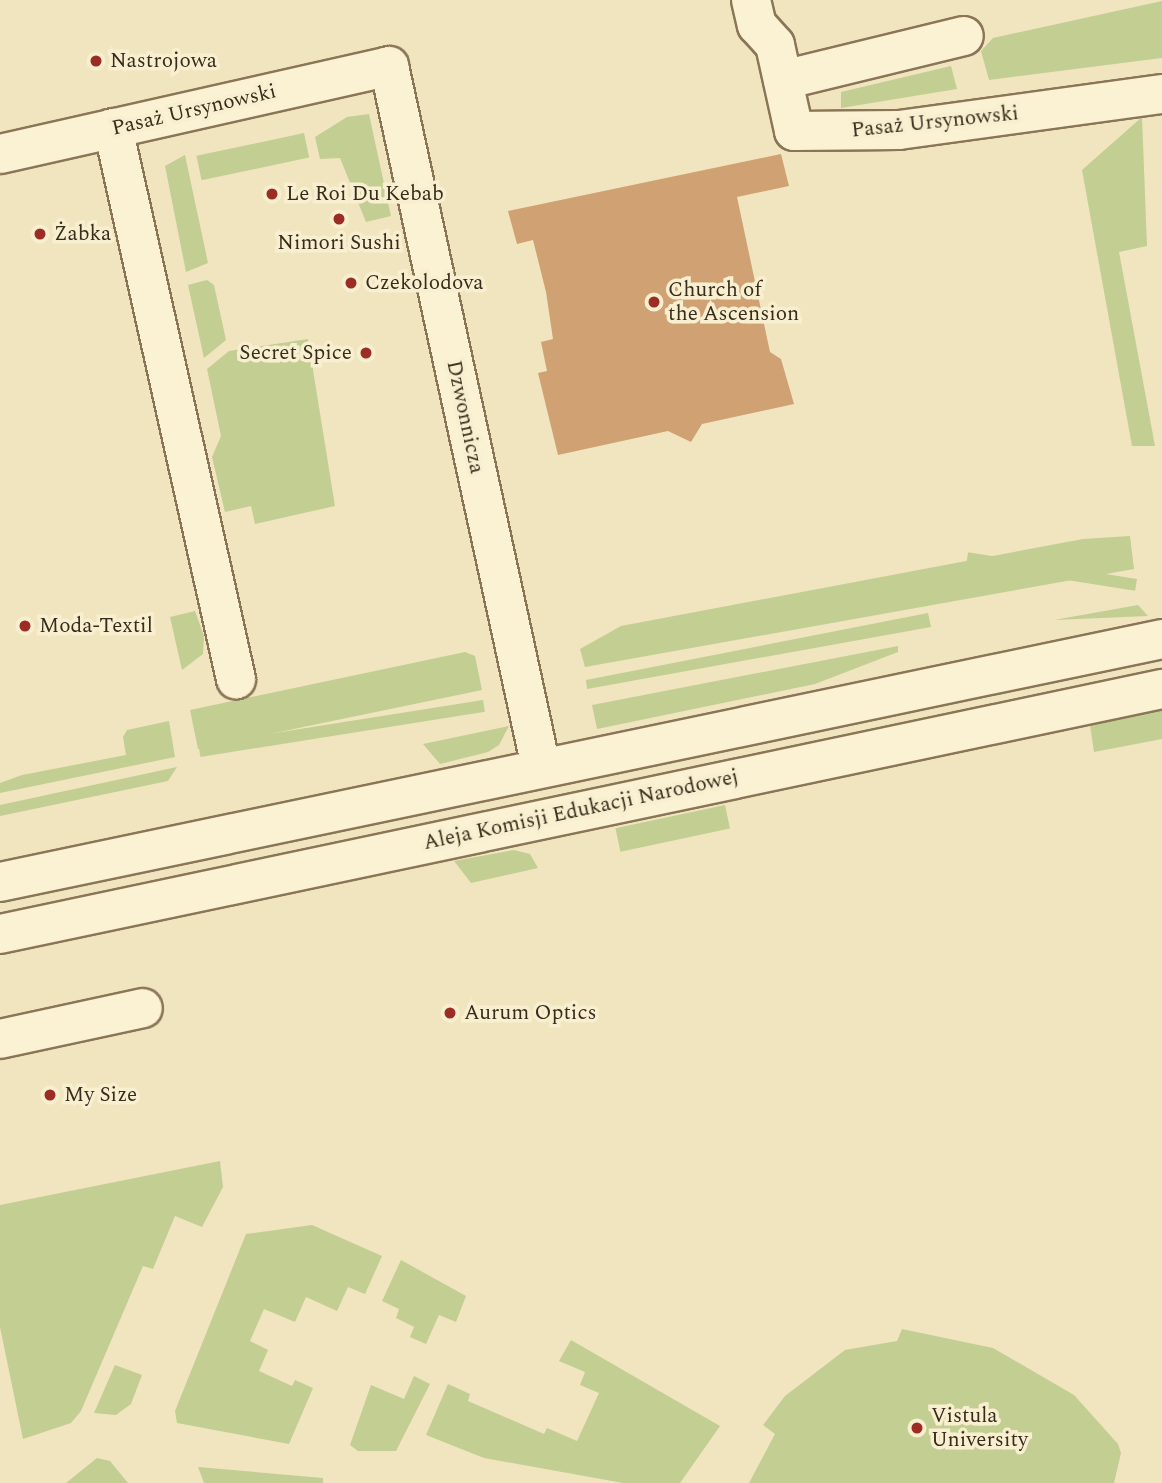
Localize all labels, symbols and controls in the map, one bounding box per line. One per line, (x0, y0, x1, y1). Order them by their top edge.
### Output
place label: Nastrojowa (110, 48, 217, 74)
marker: Nastrojowa (88, 53, 104, 69)
street label: Pasaż Ursynowski (109, 79, 279, 141)
street label: Pasaż Ursynowski (850, 101, 1020, 143)
place label: Le Roi Du Kebab (286, 181, 444, 207)
marker: Le Roi Du Kebab (264, 186, 280, 202)
marker: Nimori Sushi (331, 211, 347, 227)
place label: Żabka (54, 221, 111, 247)
marker: Żabka (32, 226, 48, 242)
place label: Nimori Sushi (277, 230, 401, 256)
place label: Czekolodova (365, 270, 484, 296)
marker: Czekolodova (343, 275, 359, 291)
place label: Church of the Ascension (668, 277, 799, 327)
marker: Church of the Ascension (646, 294, 662, 310)
place label: Secret Spice (239, 340, 352, 366)
marker: Secret Spice (358, 345, 374, 361)
street label: Dzwonnicza (441, 358, 489, 476)
place label: Moda-Textil (39, 613, 153, 639)
marker: Moda-Textil (17, 618, 33, 634)
street label: Aleja Komisji Edukacji Narodowej (421, 764, 741, 856)
place label: Aurum Optics (464, 1000, 597, 1026)
marker: Aurum Optics (442, 1005, 458, 1021)
place label: My Size (64, 1082, 137, 1108)
marker: My Size (42, 1087, 58, 1103)
place label: Vistula University (931, 1403, 1028, 1453)
marker: Vistula University (909, 1420, 925, 1436)

